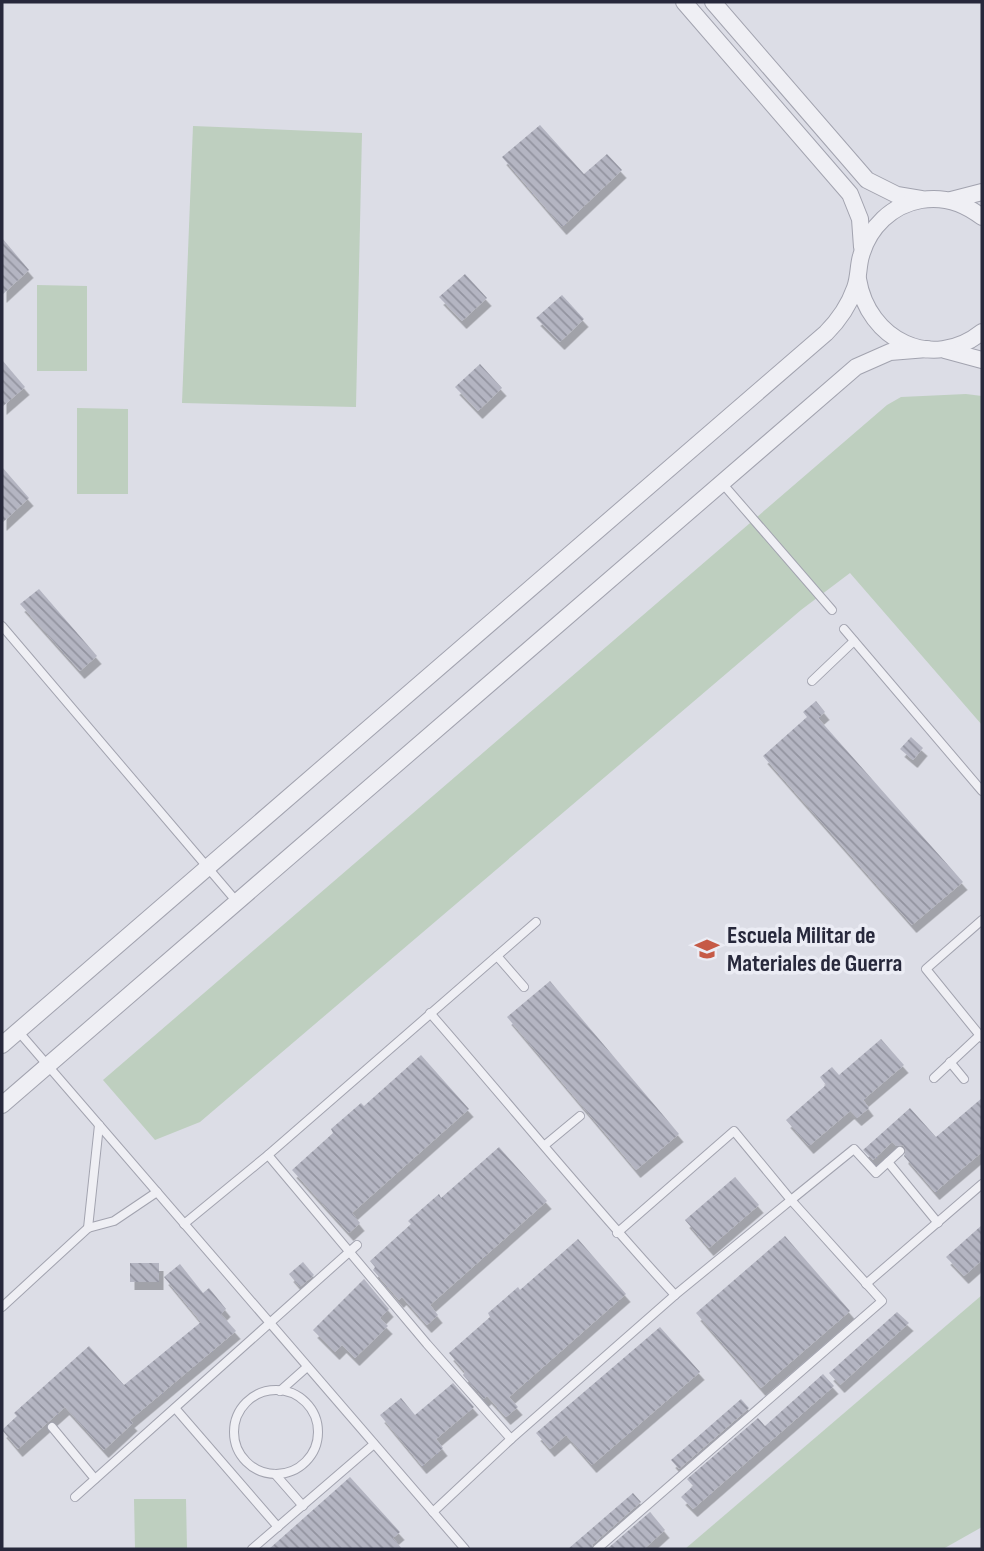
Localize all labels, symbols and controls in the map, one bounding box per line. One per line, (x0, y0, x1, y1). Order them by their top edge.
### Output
place label: Escuela Militar de Materiales de Guerra (727, 921, 902, 978)
school or university icon: Escuela Militar de Materiales de Guerra (693, 935, 721, 963)

